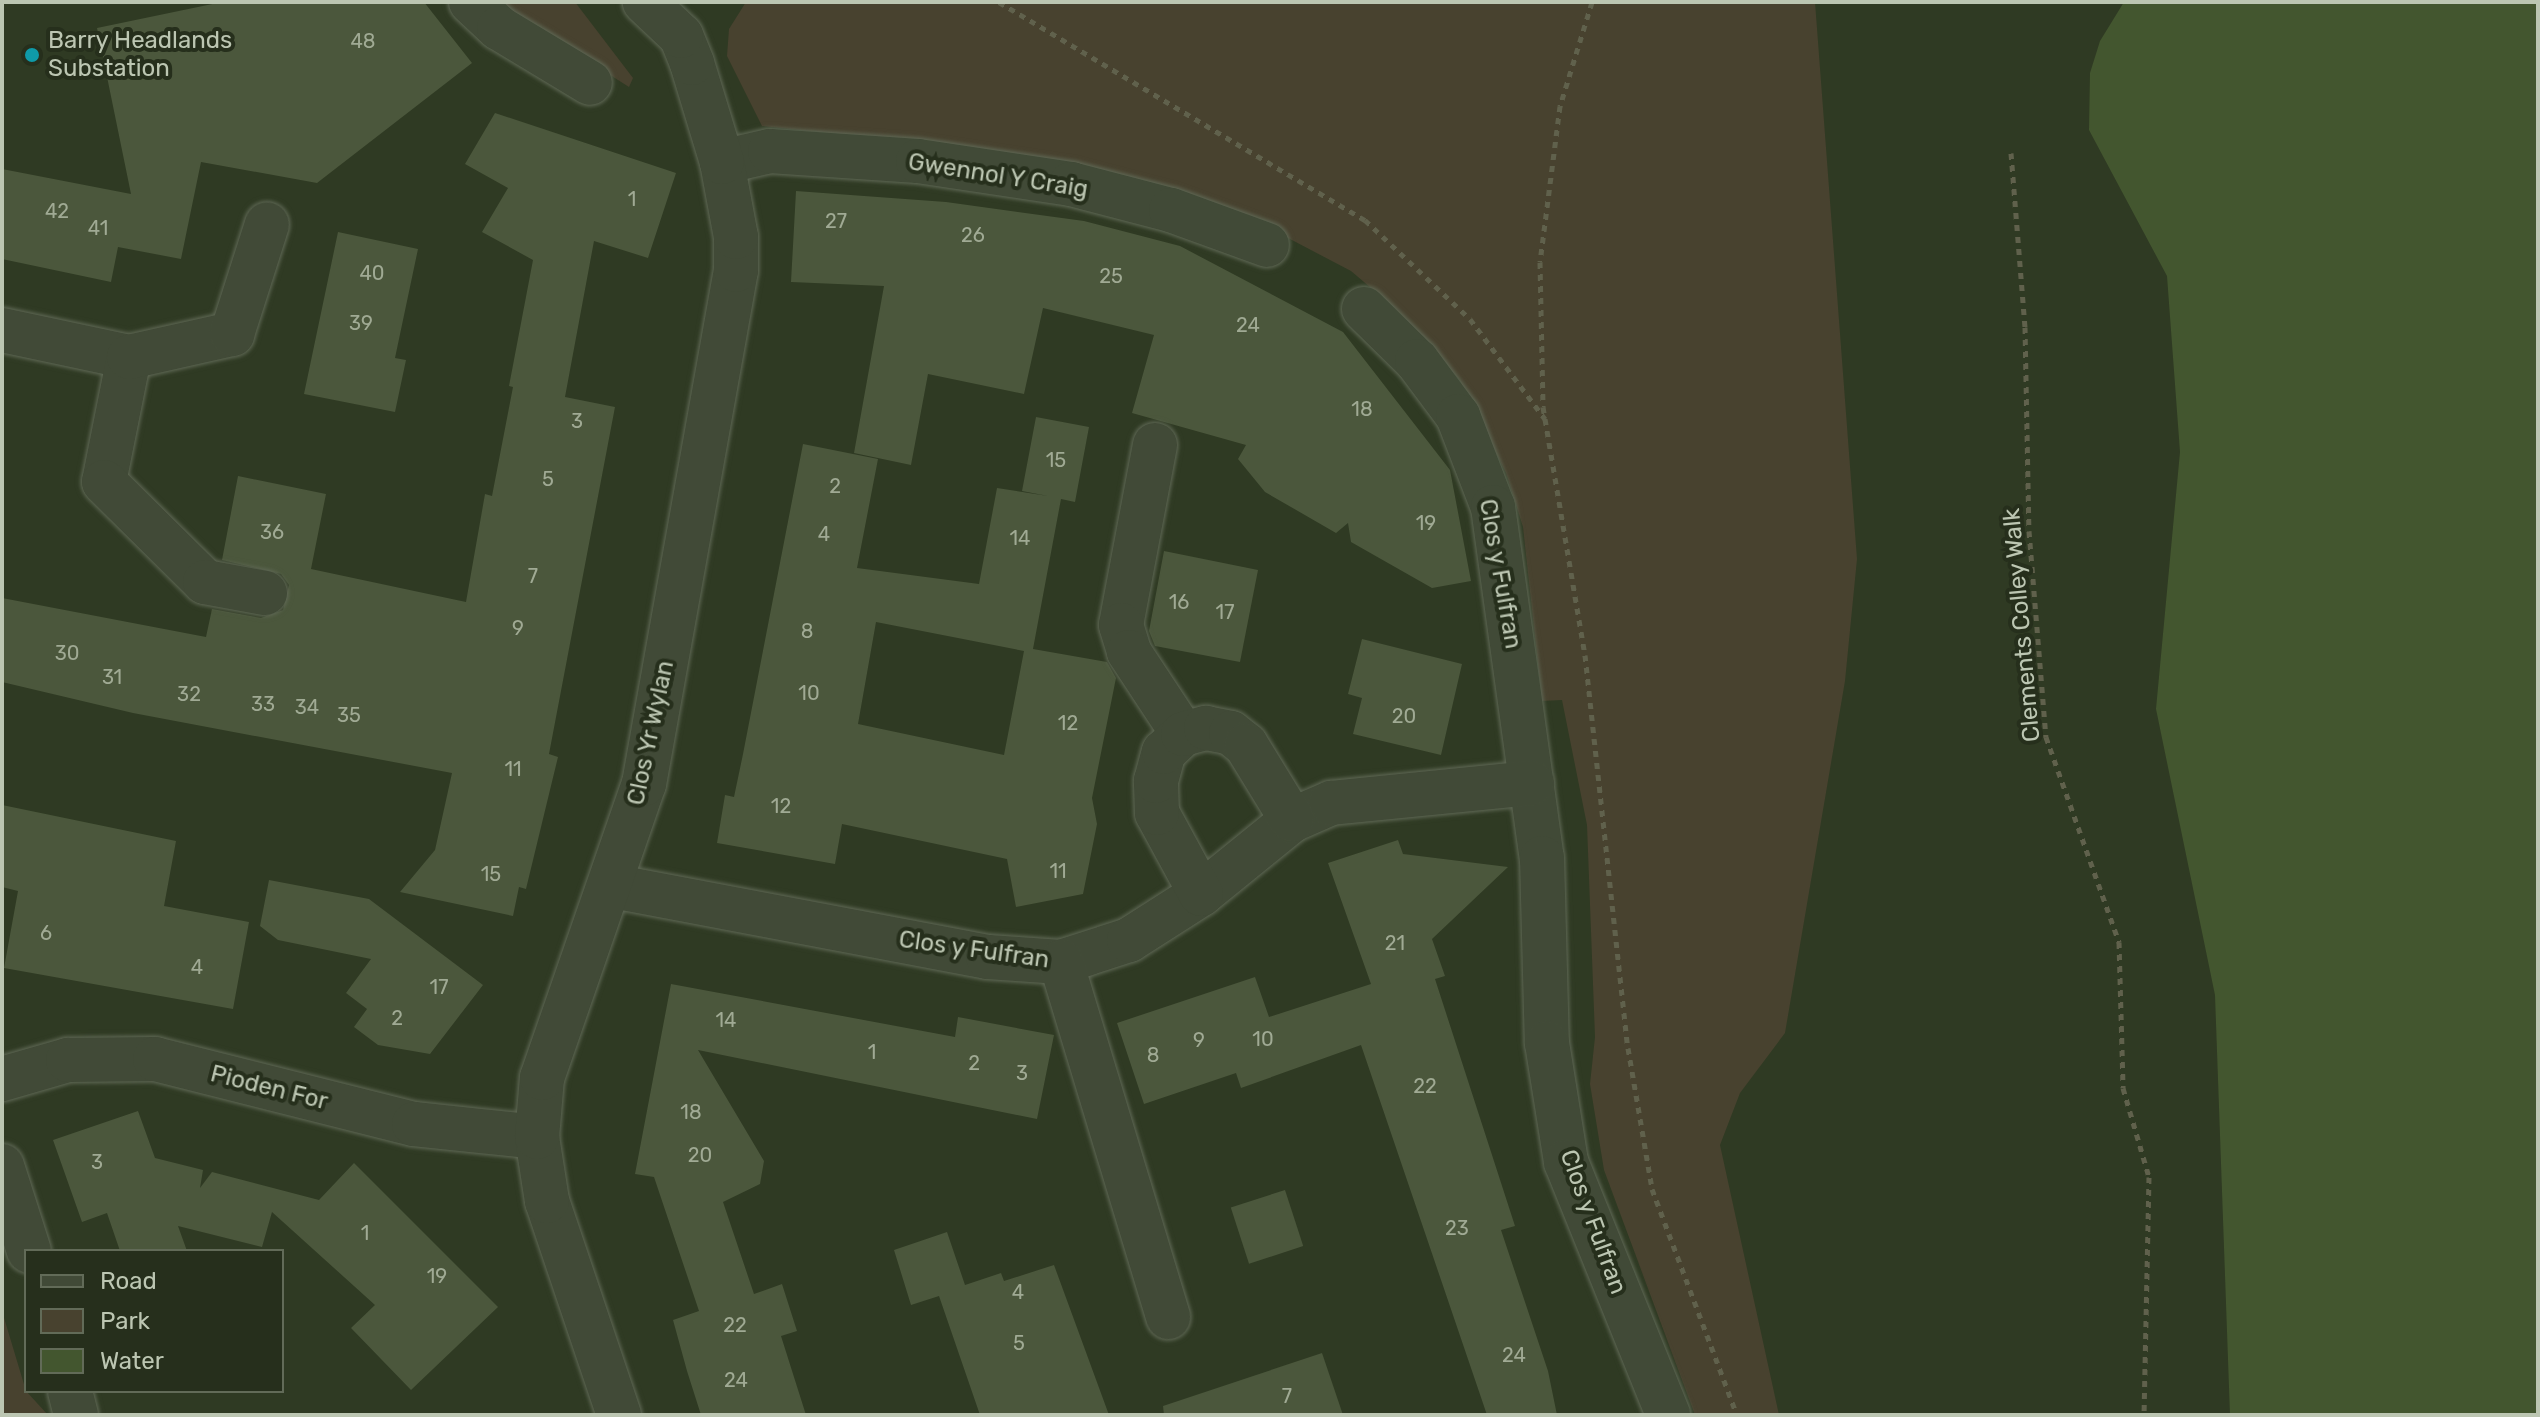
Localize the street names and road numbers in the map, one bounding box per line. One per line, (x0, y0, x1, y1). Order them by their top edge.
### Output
street label: Gwennol Y Craig (905, 147, 1091, 205)
street label: Clos y Fulfran (1473, 496, 1527, 652)
street label: Clements Colley Walk (1997, 506, 2047, 744)
street label: Clos Yr Wylan (621, 657, 681, 809)
street label: Clos y Fulfran (896, 925, 1052, 975)
street label: Pioden For (207, 1060, 331, 1116)
street label: Clos y Fulfran (1553, 1145, 1633, 1299)

